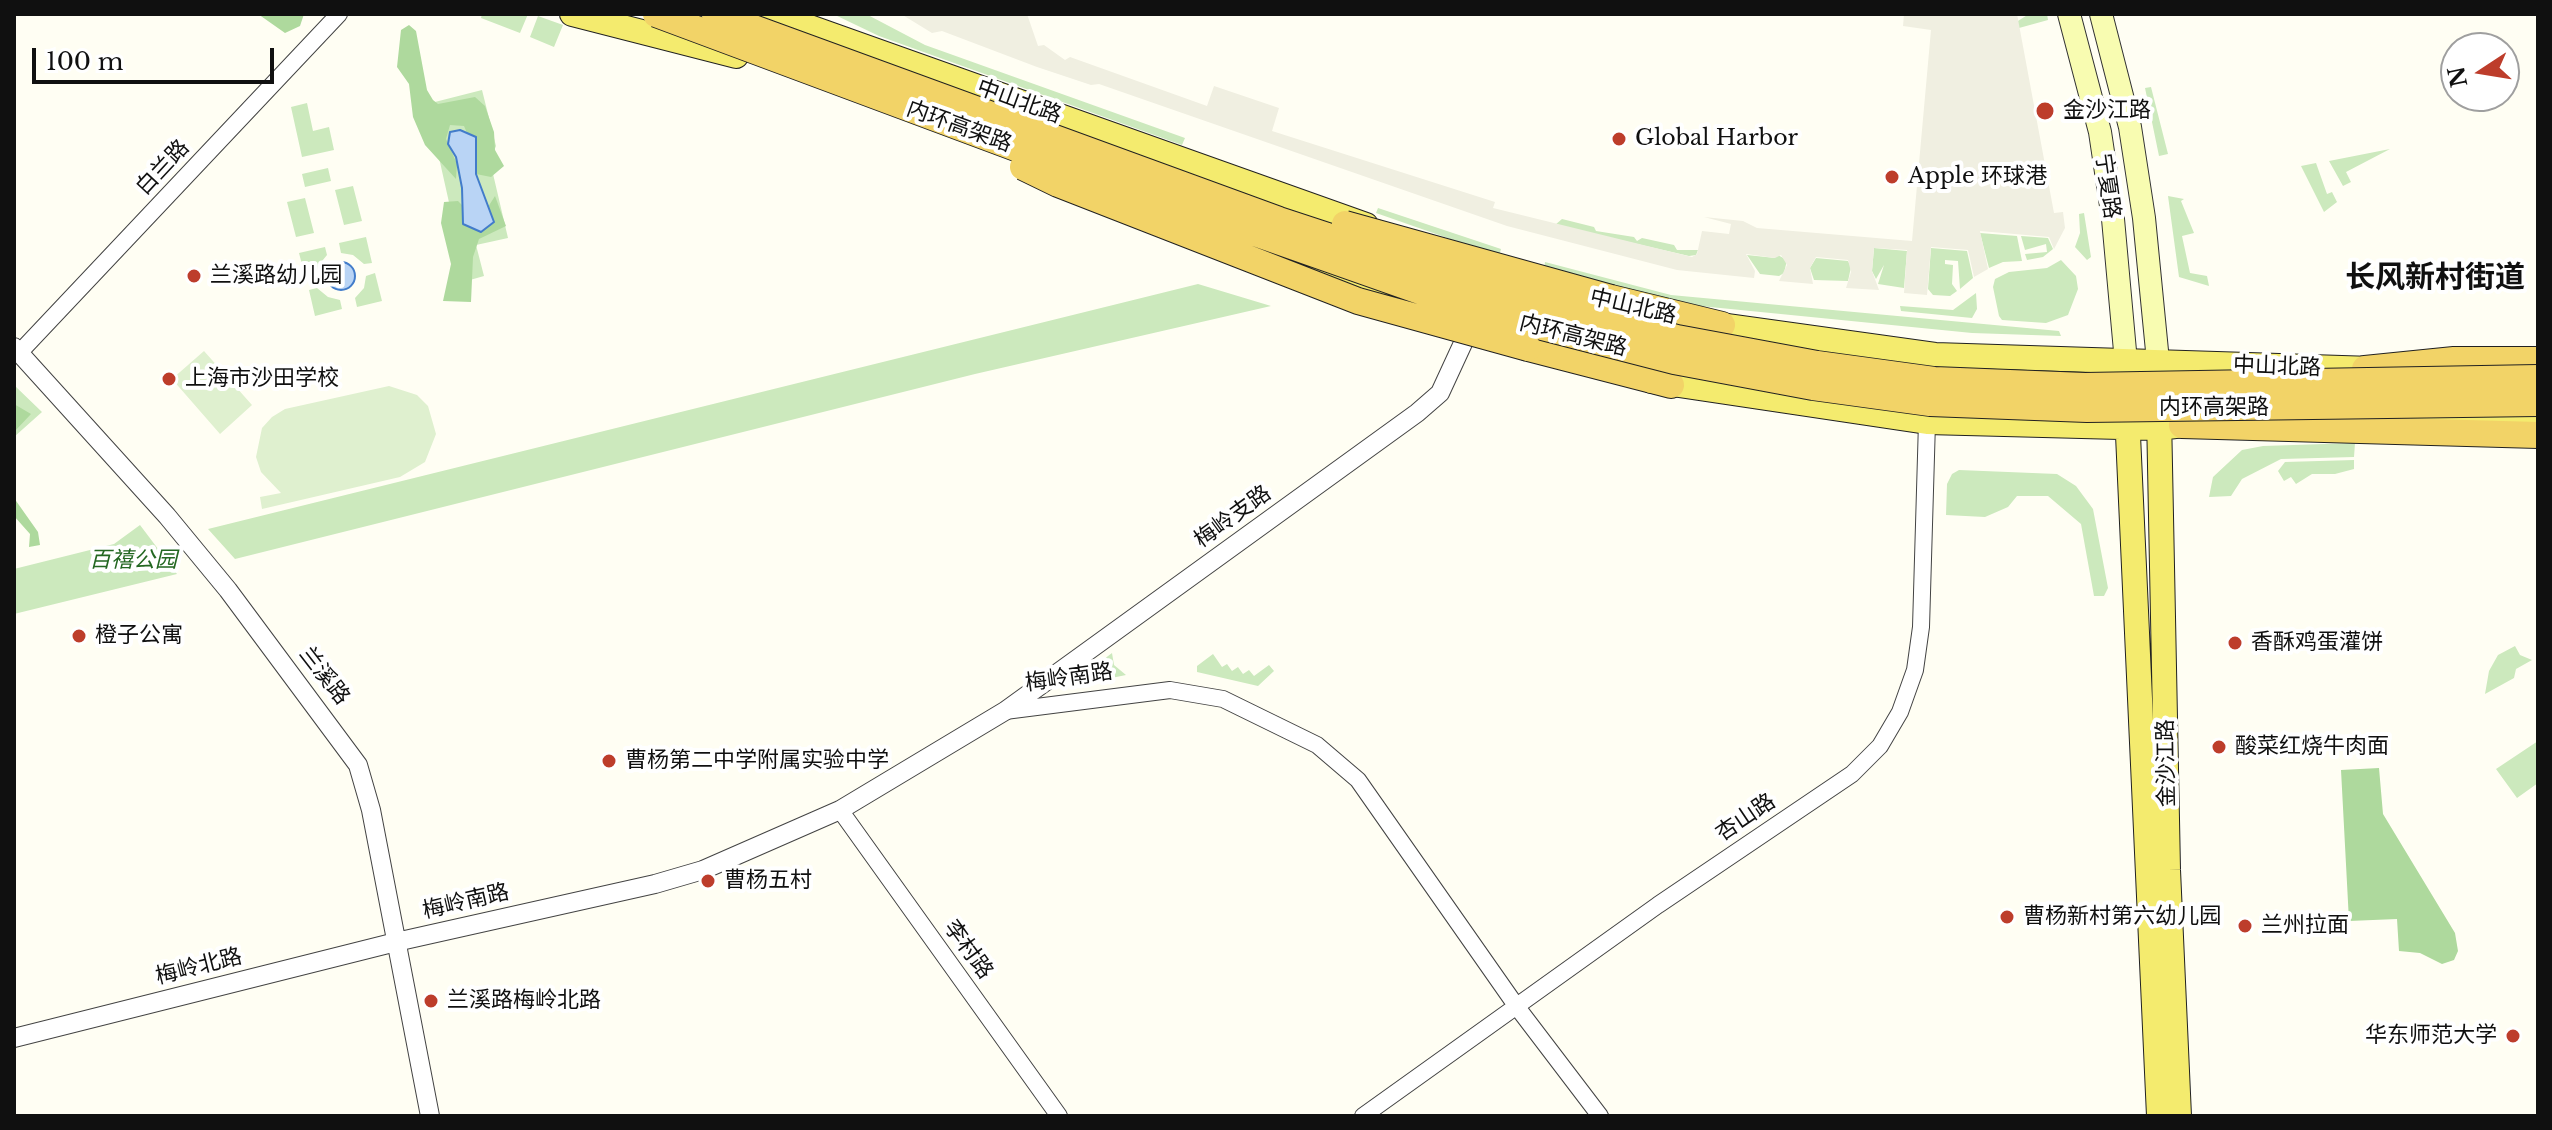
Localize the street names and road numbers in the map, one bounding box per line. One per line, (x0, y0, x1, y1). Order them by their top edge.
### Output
street label: 中山北路 (973, 75, 1065, 129)
street label: 内环高架路 (903, 96, 1015, 158)
street label: 白兰路 (131, 135, 195, 201)
street label: 宁夏路 (2089, 151, 2125, 221)
street label: 中山北路 (1587, 284, 1679, 330)
street label: 内环高架路 (1516, 310, 1630, 362)
street label: 中山北路 (2233, 352, 2321, 382)
street label: 内环高架路 (2159, 395, 2269, 421)
street label: 梅岭支路 (1190, 480, 1276, 554)
street label: 兰溪路 (293, 642, 355, 710)
street label: 梅岭南路 (1024, 659, 1114, 697)
street label: 金沙江路 (2153, 719, 2181, 807)
street label: 杏山路 (1711, 789, 1781, 847)
street label: 梅岭南路 (420, 879, 512, 925)
street label: 李村路 (938, 916, 998, 984)
street label: 梅岭北路 (153, 944, 245, 990)

